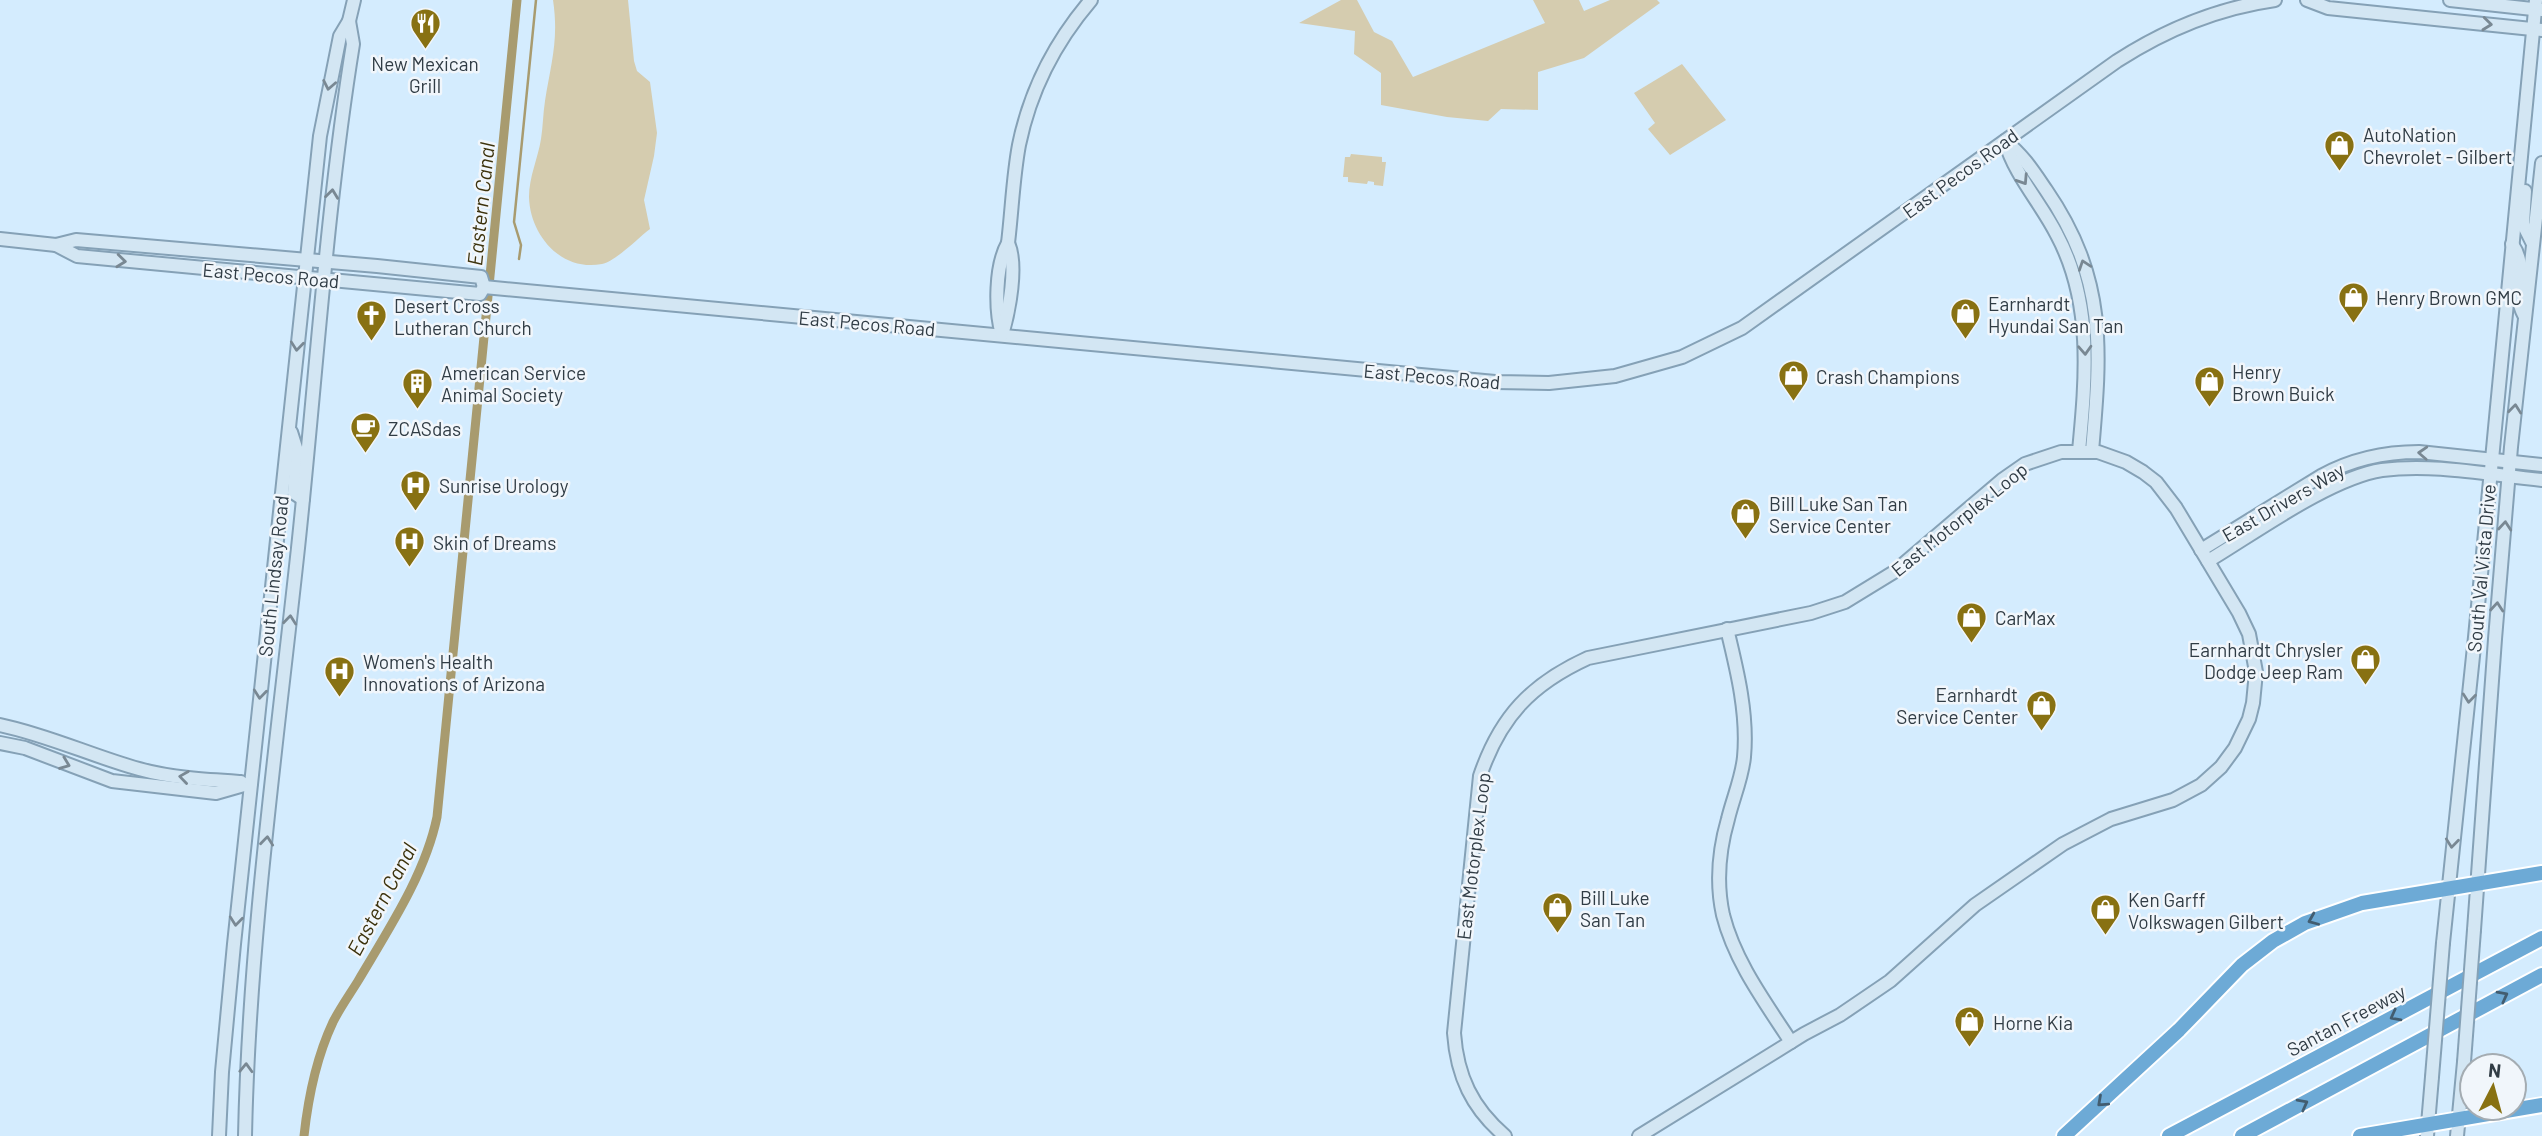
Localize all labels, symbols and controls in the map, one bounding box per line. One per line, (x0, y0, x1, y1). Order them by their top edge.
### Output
restaurant icon: New Mexican Grill (408, 7, 442, 51)
one-way arrow (2481, 17, 2492, 32)
place label: New Mexican Grill (371, 52, 479, 97)
one-way arrow (323, 79, 338, 91)
street label: East Pecos Road (1898, 123, 2022, 223)
place label: AutoNation Chevrolet - Gilbert (2363, 123, 2512, 168)
shop icon: AutoNation Chevrolet - Gilbert (2323, 128, 2357, 172)
water label: Eastern Canal (461, 141, 499, 267)
one-way arrow (2014, 172, 2027, 185)
one-way arrow (325, 188, 340, 199)
one-way arrow (116, 253, 127, 268)
street label: East Pecos Road (202, 258, 340, 292)
one-way arrow (2078, 259, 2092, 272)
shop icon: Henry Brown GMC (2336, 280, 2370, 324)
place label: Henry Brown GMC (2376, 286, 2522, 309)
place label: Earnhardt Hyundai San Tan (1988, 292, 2124, 337)
place label: Desert Cross Lutheran Church (394, 294, 532, 339)
shop icon: Earnhardt Hyundai San Tan (1948, 297, 1982, 341)
church icon: Desert Cross Lutheran Church (354, 299, 388, 343)
street label: East Pecos Road (798, 306, 936, 340)
one-way arrow (290, 340, 305, 352)
one-way arrow (2077, 345, 2092, 356)
street label: East Pecos Road (1363, 359, 1501, 393)
shop icon: Crash Champions (1776, 359, 1810, 403)
place label: Henry Brown Buick (2232, 360, 2335, 405)
place label: American Service Animal Society (441, 361, 586, 406)
place label: Crash Champions (1816, 365, 1960, 388)
shop icon: Henry Brown Buick (2192, 365, 2226, 409)
building icon: American Service Animal Society (401, 366, 435, 410)
one-way arrow (2507, 403, 2522, 414)
cafe icon: ZCASdas (348, 411, 382, 455)
place label: ZCASdas (388, 417, 461, 440)
one-way arrow (2417, 446, 2428, 461)
street label: East Motorplex Loop (1886, 457, 2032, 581)
street label: East Drivers Way (2218, 458, 2348, 546)
hospital icon: Sunrise Urology (399, 468, 433, 512)
place label: Sunrise Urology (439, 474, 569, 497)
street label: South Val Vista Drive (2462, 483, 2500, 653)
place label: Bill Luke San Tan Service Center (1769, 492, 1908, 537)
street label: South Lindsay Road (253, 494, 293, 658)
shop icon: Bill Luke San Tan Service Center (1729, 497, 1763, 541)
one-way arrow (2497, 520, 2512, 531)
hospital icon: Skin of Dreams (393, 525, 427, 569)
place label: Skin of Dreams (433, 531, 556, 554)
shop icon: CarMax (1955, 600, 1989, 644)
one-way arrow (2490, 601, 2505, 613)
place label: CarMax (1995, 606, 2055, 629)
one-way arrow (282, 615, 297, 626)
place label: Earnhardt Chrysler Dodge Jeep Ram (2189, 638, 2343, 683)
shop icon: Earnhardt Chrysler Dodge Jeep Ram (2349, 643, 2383, 687)
place label: Women's Health Innovations of Arizona (363, 650, 545, 695)
hospital icon: Women's Health Innovations of Arizona (323, 655, 357, 699)
place label: Earnhardt Service Center (1896, 683, 2018, 728)
shop icon: Earnhardt Service Center (2024, 688, 2058, 732)
one-way arrow (253, 689, 268, 700)
one-way arrow (2461, 692, 2476, 704)
one-way arrow (58, 755, 70, 769)
one-way arrow (178, 769, 189, 784)
street label: East Motorplex Loop (1451, 771, 1495, 941)
one-way arrow (259, 835, 274, 847)
one-way arrow (2445, 837, 2460, 849)
water label: Eastern Canal (341, 838, 421, 959)
place label: Bill Luke San Tan (1580, 886, 1650, 931)
place label: Ken Garff Volkswagen Gilbert (2128, 888, 2284, 933)
shop icon: Bill Luke San Tan (1540, 891, 1574, 935)
shop icon: Ken Garff Volkswagen Gilbert (2088, 893, 2122, 937)
one-way arrow (2307, 912, 2319, 926)
one-way arrow (229, 915, 244, 926)
street label: Santan Freeway (2283, 979, 2409, 1061)
one-way arrow (2496, 991, 2508, 1004)
shop icon: Horne Kia (1953, 1005, 1987, 1049)
one-way arrow (2390, 1007, 2402, 1021)
place label: Horne Kia (1993, 1011, 2073, 1034)
north arrow (2458, 1052, 2528, 1122)
text: N (2487, 1057, 2502, 1082)
one-way arrow (239, 1062, 254, 1073)
one-way arrow (2097, 1094, 2110, 1106)
one-way arrow (2295, 1099, 2308, 1112)

